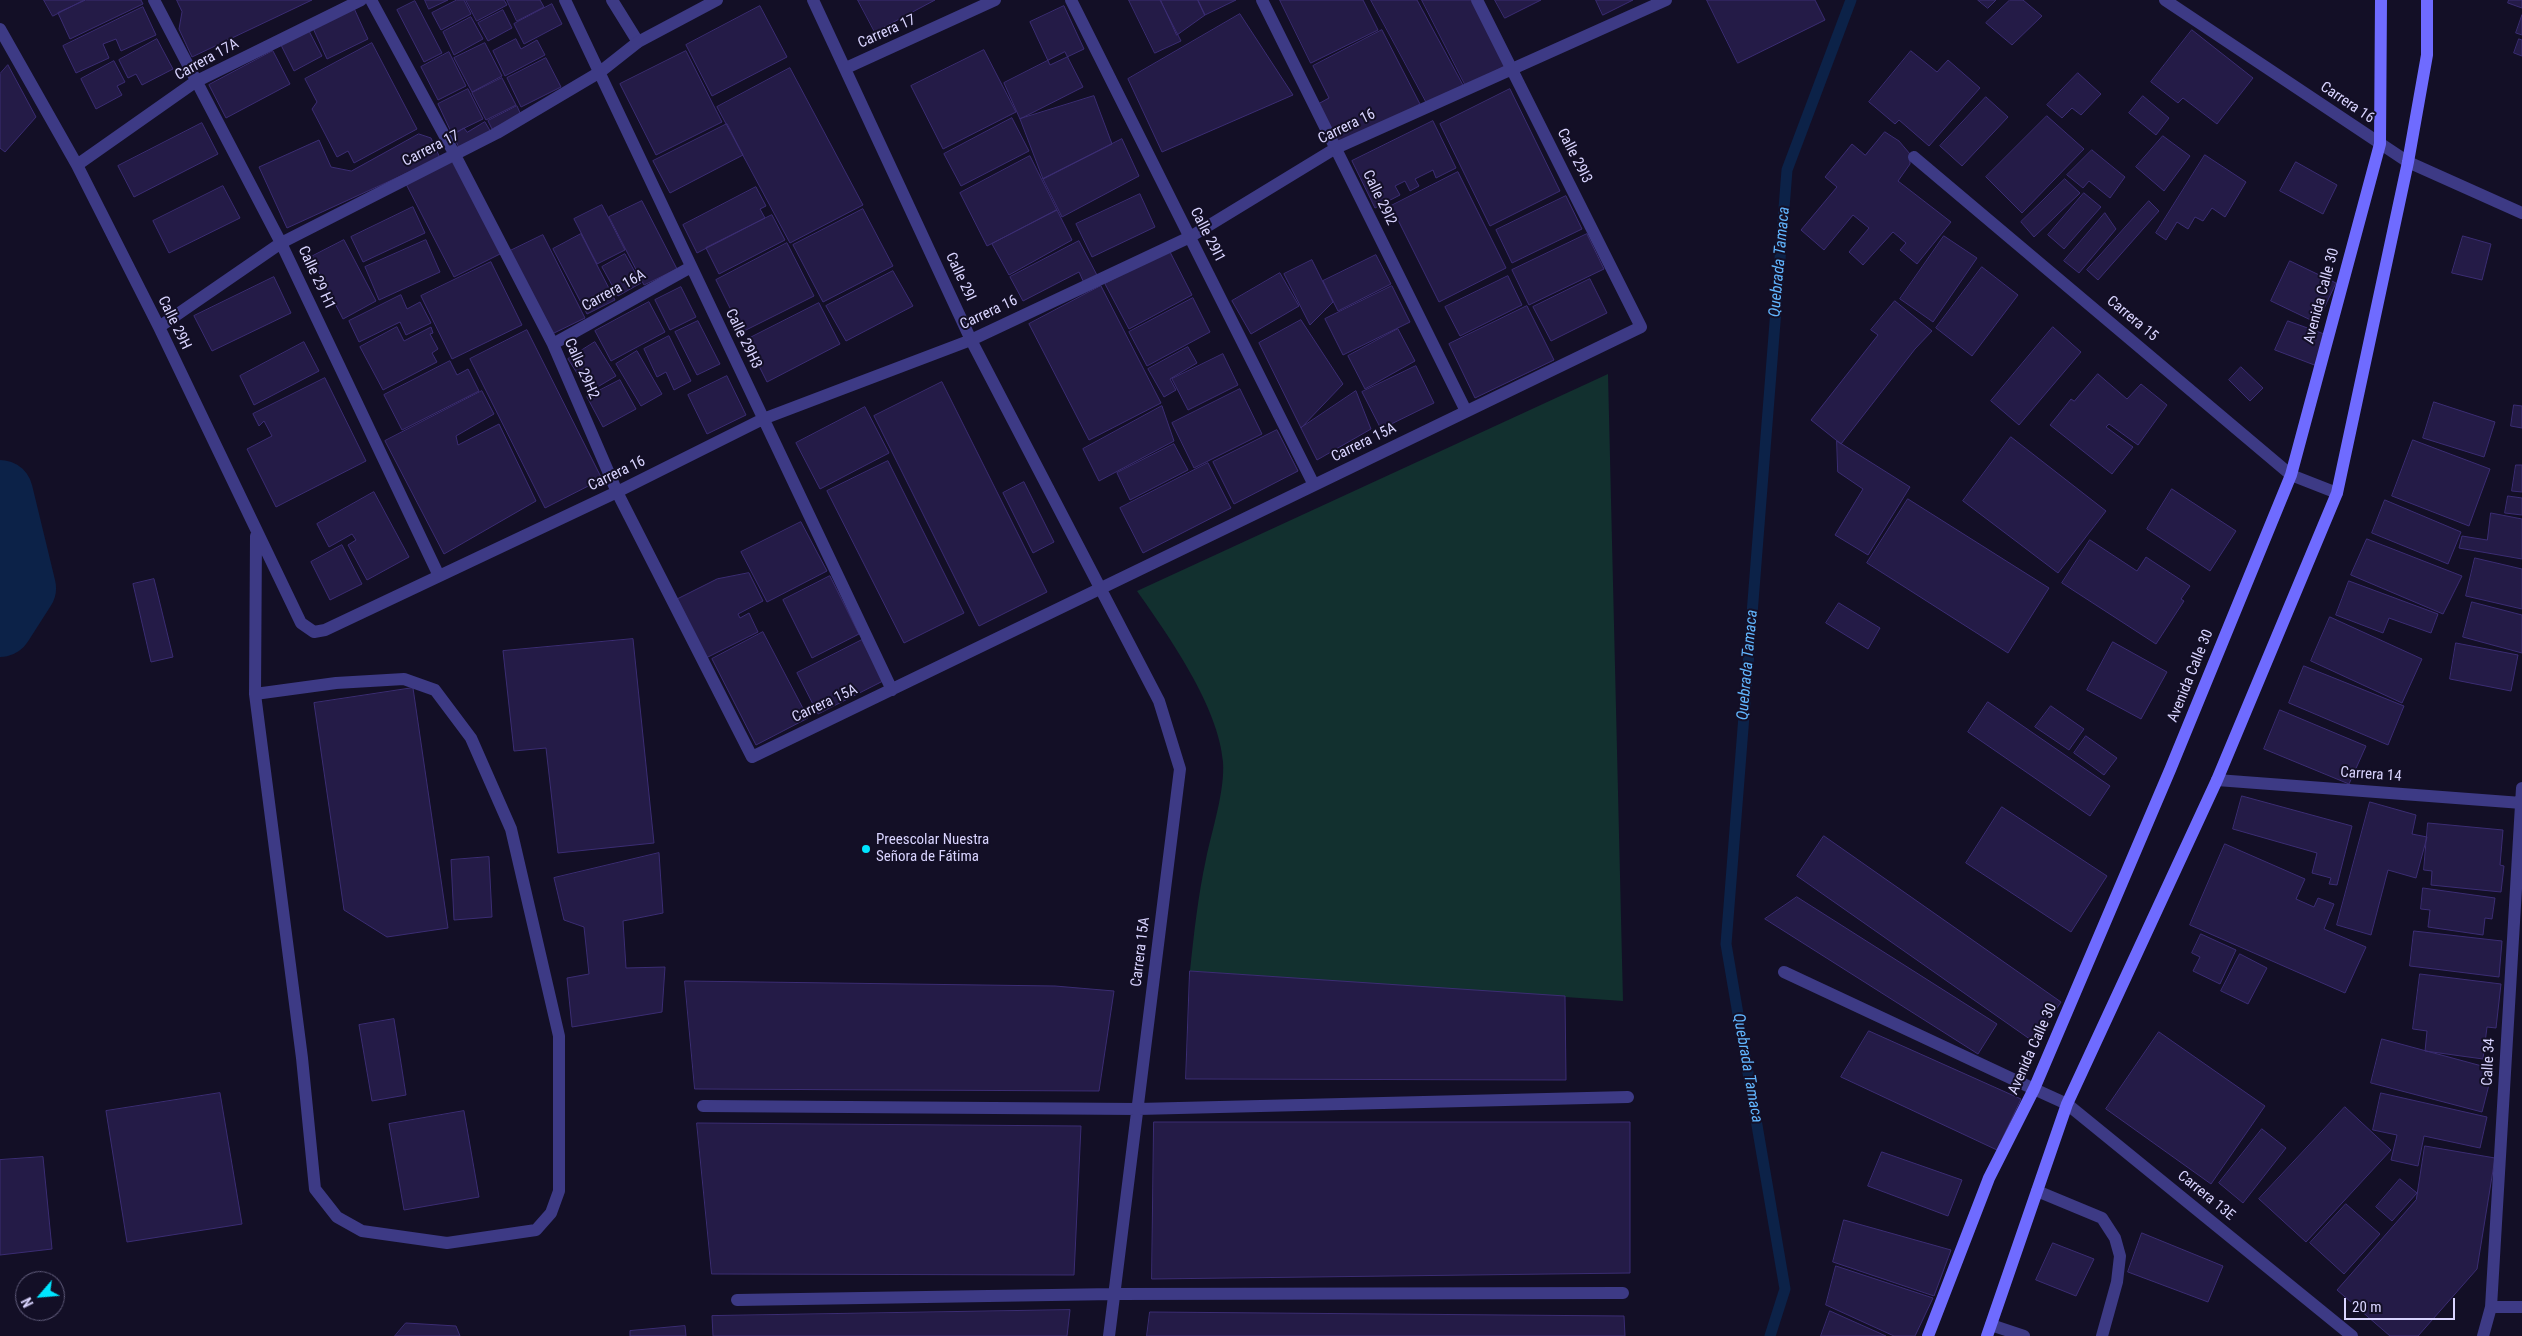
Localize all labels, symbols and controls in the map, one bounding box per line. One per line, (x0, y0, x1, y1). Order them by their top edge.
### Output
street label: Carrera 17 (855, 11, 919, 53)
street label: Carrera 17A (172, 35, 242, 85)
street label: Carrera 16 (2317, 78, 2377, 128)
street label: Carrera 16 (1315, 105, 1379, 149)
street label: Calle 29I3 (1553, 126, 1595, 186)
street label: Carrera 17 (400, 127, 462, 171)
street label: Calle 29I2 (1358, 168, 1400, 228)
street label: Calle 29I1 (1186, 205, 1228, 265)
water label: Quebrada Tamaca (1766, 206, 1794, 318)
street label: Calle 29 H1 (293, 243, 339, 313)
street label: Avenida Calle 30 (2301, 246, 2343, 346)
street label: Calle 29I (941, 250, 979, 304)
street label: Carrera 16A (579, 266, 649, 316)
street label: Carrera 16 (957, 292, 1021, 334)
street label: Carrera 15 (2103, 292, 2161, 346)
street label: Calle 29H (153, 293, 195, 353)
street label: Calle 29H3 (721, 306, 765, 372)
street label: Calle 29H2 (560, 336, 602, 402)
street label: Carrera 15A (1329, 420, 1399, 466)
street label: Carrera 16 (585, 452, 649, 496)
water label: Quebrada Tamaca (1734, 609, 1762, 721)
street label: Avenida Calle 30 (2164, 627, 2218, 725)
street label: Carrera 15A (789, 681, 861, 727)
street label: Carrera 14 (2340, 764, 2402, 786)
place label: Preescolar Nuestra Señora de Fátima (876, 831, 989, 866)
marker: Preescolar Nuestra Señora de Fátima (860, 843, 872, 855)
street label: Carrera 15A (1128, 916, 1154, 988)
street label: Avenida Calle 30 (2005, 1000, 2061, 1098)
water label: Quebrada Tamaca (1728, 1012, 1766, 1124)
street label: Calle 34 (2479, 1038, 2499, 1086)
street label: Carrera 13E (2174, 1167, 2238, 1225)
north arrow (15, 1271, 65, 1321)
scale bar (2347, 1288, 2458, 1320)
text: N (18, 1295, 37, 1310)
text: 20 m (2352, 1298, 2382, 1316)

